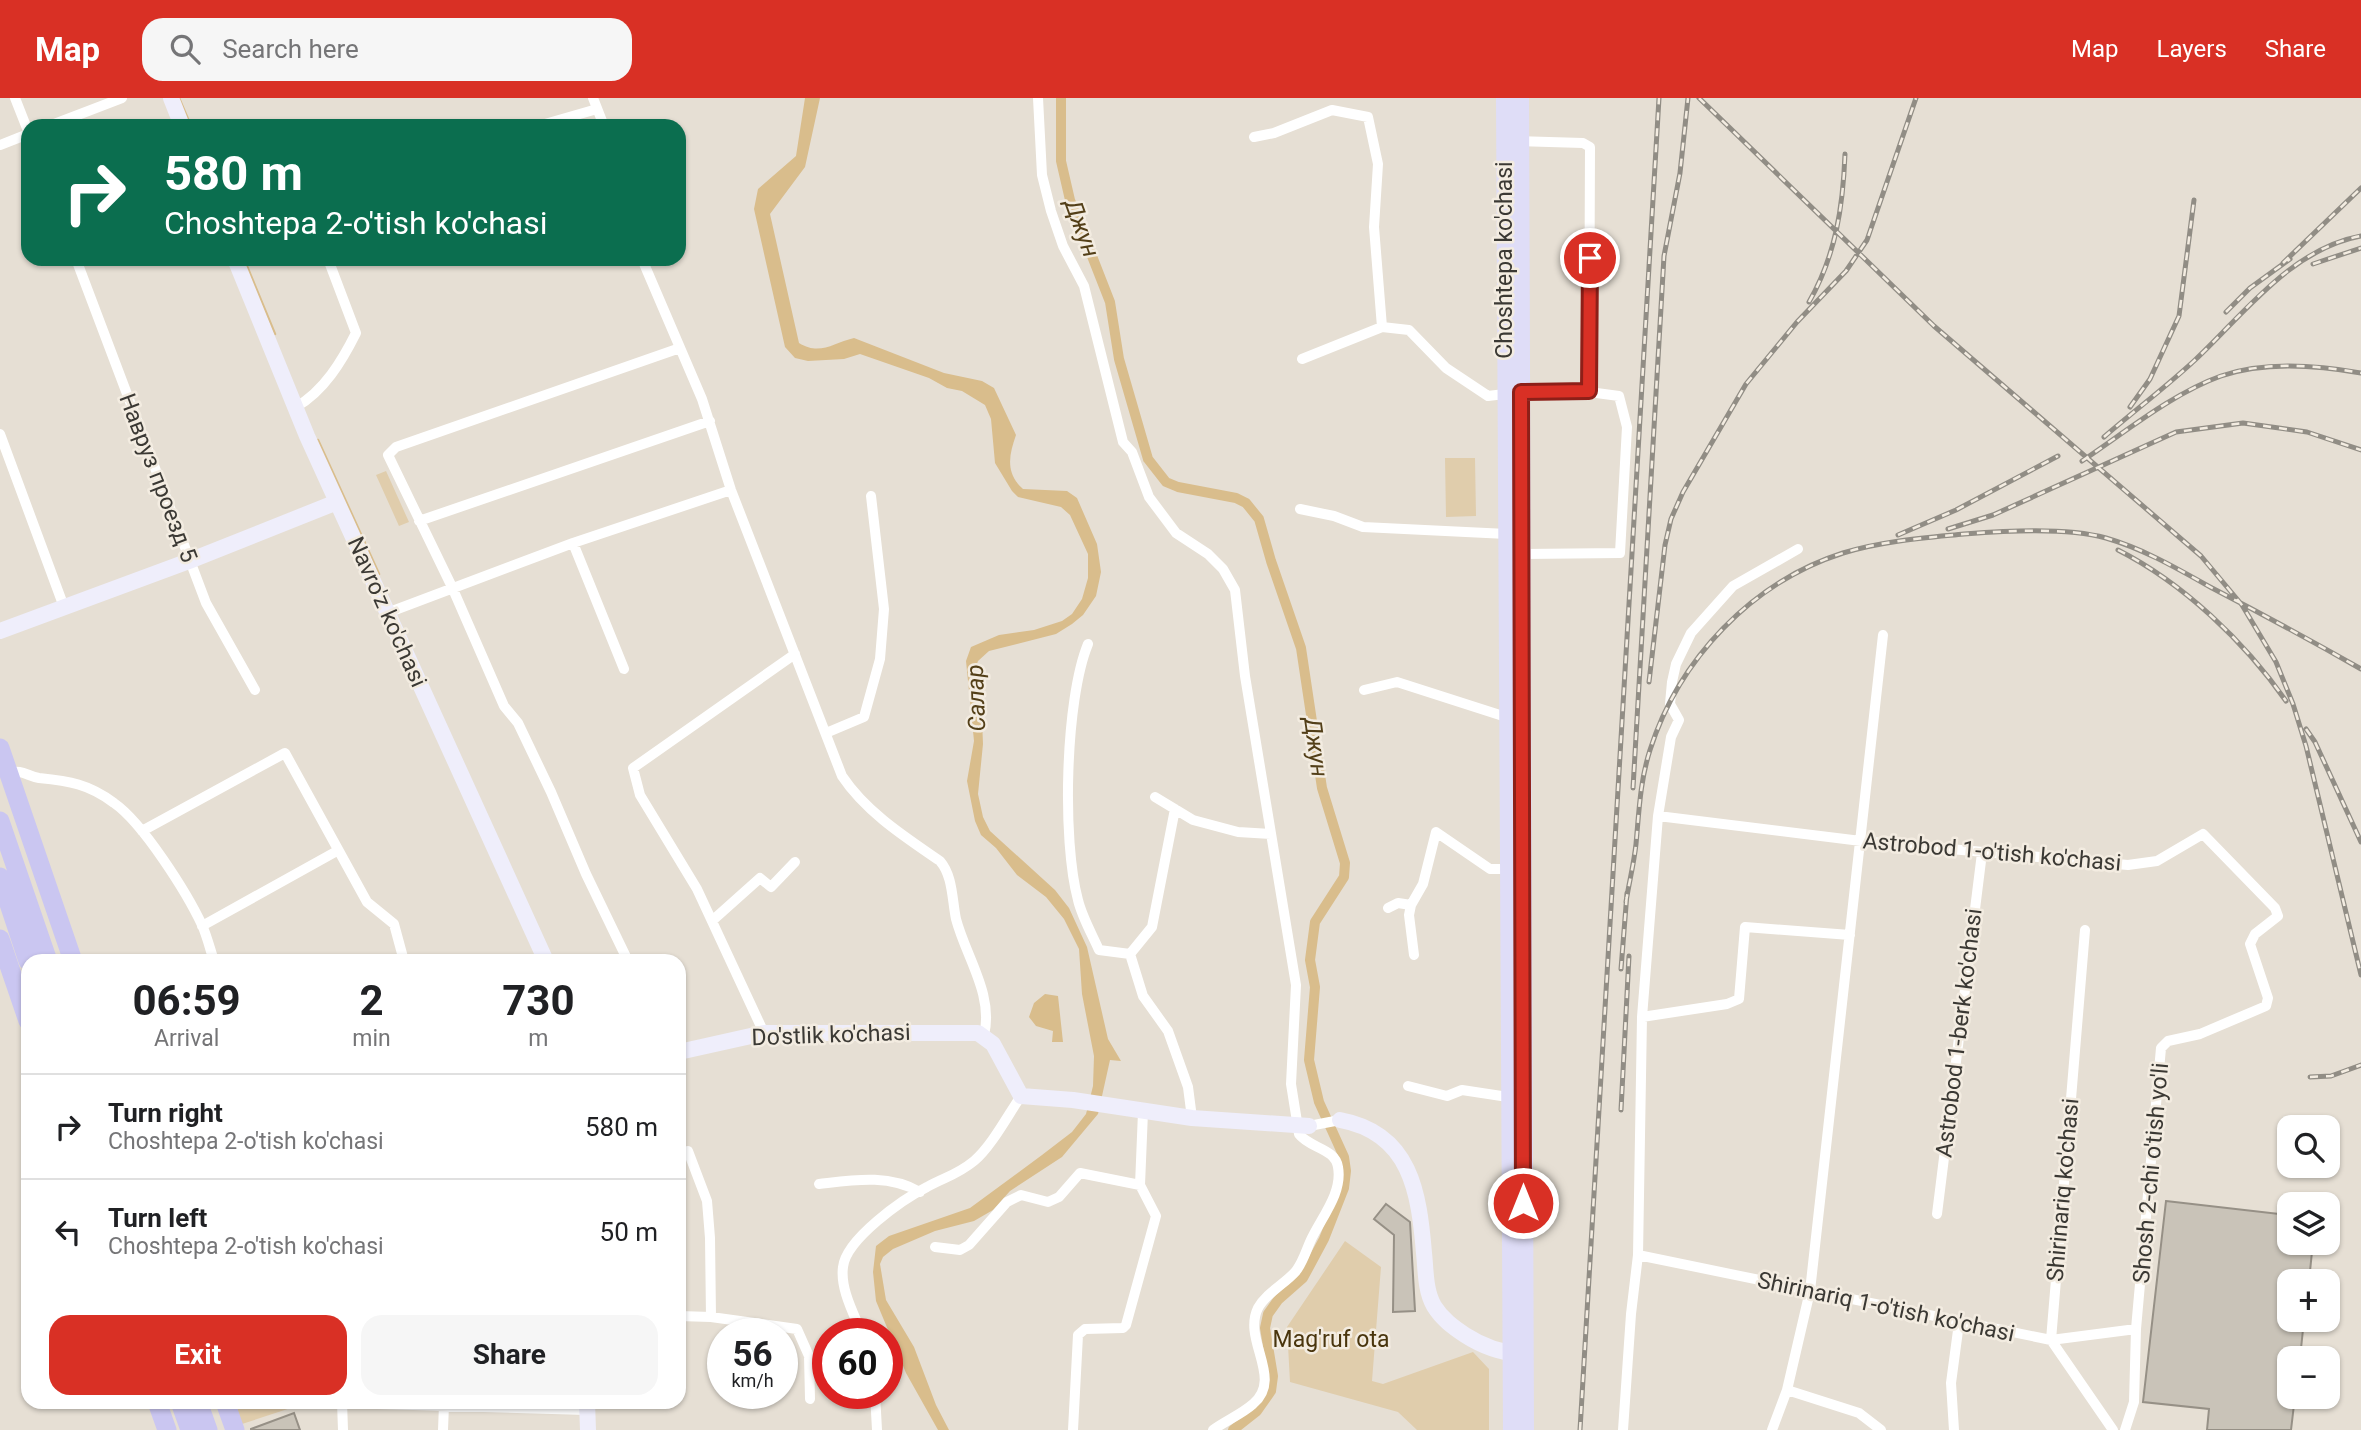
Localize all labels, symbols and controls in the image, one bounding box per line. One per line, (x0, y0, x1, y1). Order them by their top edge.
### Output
search box (142, 18, 632, 81)
text: Map (35, 30, 100, 69)
icon: search (166, 30, 204, 68)
text: Search here (222, 34, 359, 64)
text: Map (2071, 35, 2119, 63)
text: Layers (2157, 35, 2227, 63)
text: Share (2265, 35, 2326, 63)
text: 580 m (164, 145, 303, 202)
icon: right (49, 147, 140, 238)
street label: Choshtepa ko'chasi (1491, 161, 1518, 359)
water label: Джун (1058, 193, 1105, 261)
text: Choshtepa 2-o'tish ko'chasi (164, 204, 548, 242)
pin (1560, 228, 1620, 288)
icon: arrive (1571, 239, 1609, 277)
street label: Навруз проезд 5 (113, 390, 203, 566)
street label: Navro'z ko'chasi (342, 533, 432, 691)
water label: Салар (961, 664, 991, 732)
water label: Джун (1298, 713, 1334, 779)
street label: Astrobod 1-o'tish ko'chasi (1862, 827, 2122, 877)
street label: Astrobod 1-berk ko'chasi (1930, 907, 1988, 1159)
text: 06:59 (133, 976, 241, 1025)
text: 2 (359, 976, 384, 1025)
text: 730 (502, 976, 575, 1025)
street label: Do'stlik ko'chasi (751, 1019, 911, 1051)
text: Arrival (154, 1025, 219, 1052)
text: min (352, 1025, 391, 1052)
text: m (528, 1025, 548, 1052)
street label: Shosh 2-chi o'tish yo'li (2128, 1062, 2174, 1284)
street label: Shirinariq ko'chasi (2042, 1097, 2084, 1283)
text: Turn right (108, 1098, 223, 1128)
icon: right (49, 1108, 87, 1146)
text: 580 m (585, 1112, 658, 1142)
map controls (2277, 1115, 2340, 1409)
button: search (2277, 1115, 2340, 1178)
text: Choshtepa 2-o'tish ko'chasi (108, 1128, 384, 1155)
position arrow (1486, 1166, 1560, 1240)
button: layers (2277, 1192, 2340, 1255)
text: Turn left (108, 1203, 207, 1233)
icon: left (49, 1213, 87, 1251)
text: 50 m (600, 1217, 658, 1247)
text: Choshtepa 2-o'tish ko'chasi (108, 1233, 384, 1260)
street label: Shirinariq 1-o'tish ko'chasi (1755, 1267, 2017, 1347)
button: + (2277, 1269, 2340, 1332)
button: Exit (49, 1315, 347, 1395)
button: Share (361, 1315, 658, 1395)
speed limit sign: 60 (812, 1318, 903, 1409)
park label: Mag'ruf ota (1273, 1326, 1389, 1353)
text: 56 (732, 1334, 773, 1375)
button: − (2277, 1346, 2340, 1409)
text: km/h (731, 1370, 774, 1391)

